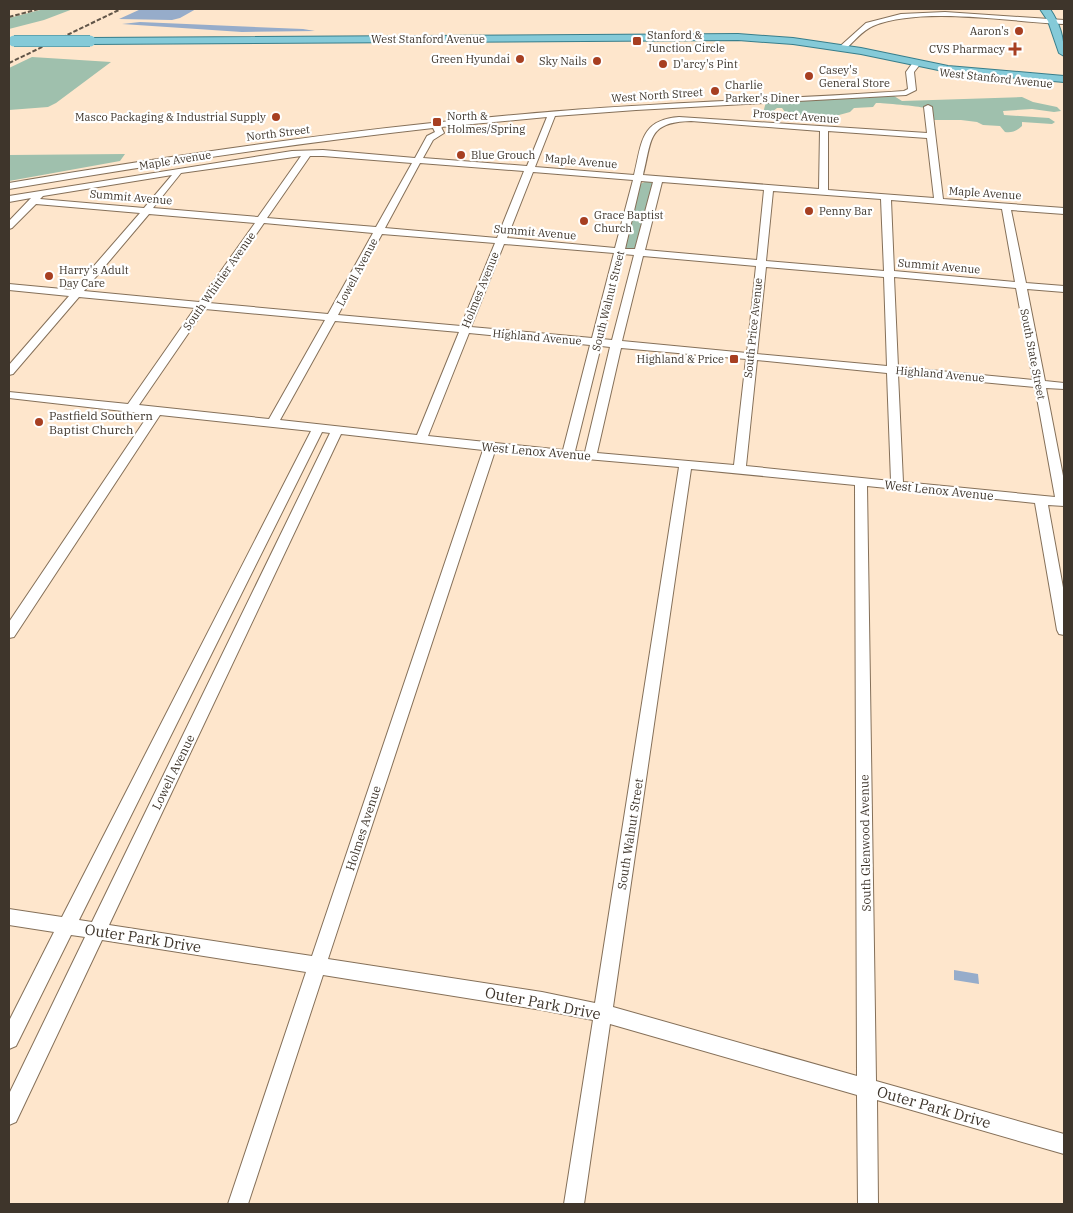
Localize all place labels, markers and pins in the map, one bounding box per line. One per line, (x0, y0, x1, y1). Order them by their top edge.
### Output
place label: Aaron's (970, 24, 1009, 38)
marker: Aaron's (1013, 25, 1025, 37)
place label: Stanford & Junction Circle (647, 28, 725, 55)
marker: Stanford & Junction Circle (631, 35, 643, 47)
place label: CVS Pharmacy (929, 42, 1005, 56)
marker: CVS Pharmacy (1009, 43, 1021, 55)
place label: Green Hyundai (431, 52, 511, 66)
marker: Green Hyundai (514, 53, 526, 65)
place label: Sky Nails (539, 54, 587, 68)
marker: Sky Nails (591, 55, 603, 67)
place label: D'arcy's Pint (673, 57, 738, 71)
marker: D'arcy's Pint (657, 58, 669, 70)
place label: Casey's General Store (819, 63, 890, 90)
marker: Casey's General Store (803, 70, 815, 82)
place label: Charlie Parker's Diner (725, 78, 800, 105)
marker: Charlie Parker's Diner (709, 85, 721, 97)
place label: North & Holmes/Spring (447, 109, 525, 136)
place label: Masco Packaging & Industrial Supply (75, 110, 266, 124)
marker: Masco Packaging & Industrial Supply (270, 111, 282, 123)
marker: North & Holmes/Spring (431, 116, 443, 128)
place label: Blue Grouch (471, 148, 535, 162)
marker: Blue Grouch (455, 149, 467, 161)
place label: Penny Bar (819, 204, 872, 218)
marker: Penny Bar (803, 205, 815, 217)
place label: Grace Baptist Church (594, 208, 664, 235)
marker: Grace Baptist Church (578, 215, 590, 227)
place label: Harry's Adult Day Care (59, 263, 129, 290)
marker: Harry's Adult Day Care (43, 270, 55, 282)
place label: Highland & Price (637, 352, 724, 366)
marker: Highland & Price (728, 353, 740, 365)
place label: Pastfield Southern Baptist Church (49, 408, 153, 437)
marker: Pastfield Southern Baptist Church (33, 416, 45, 428)

